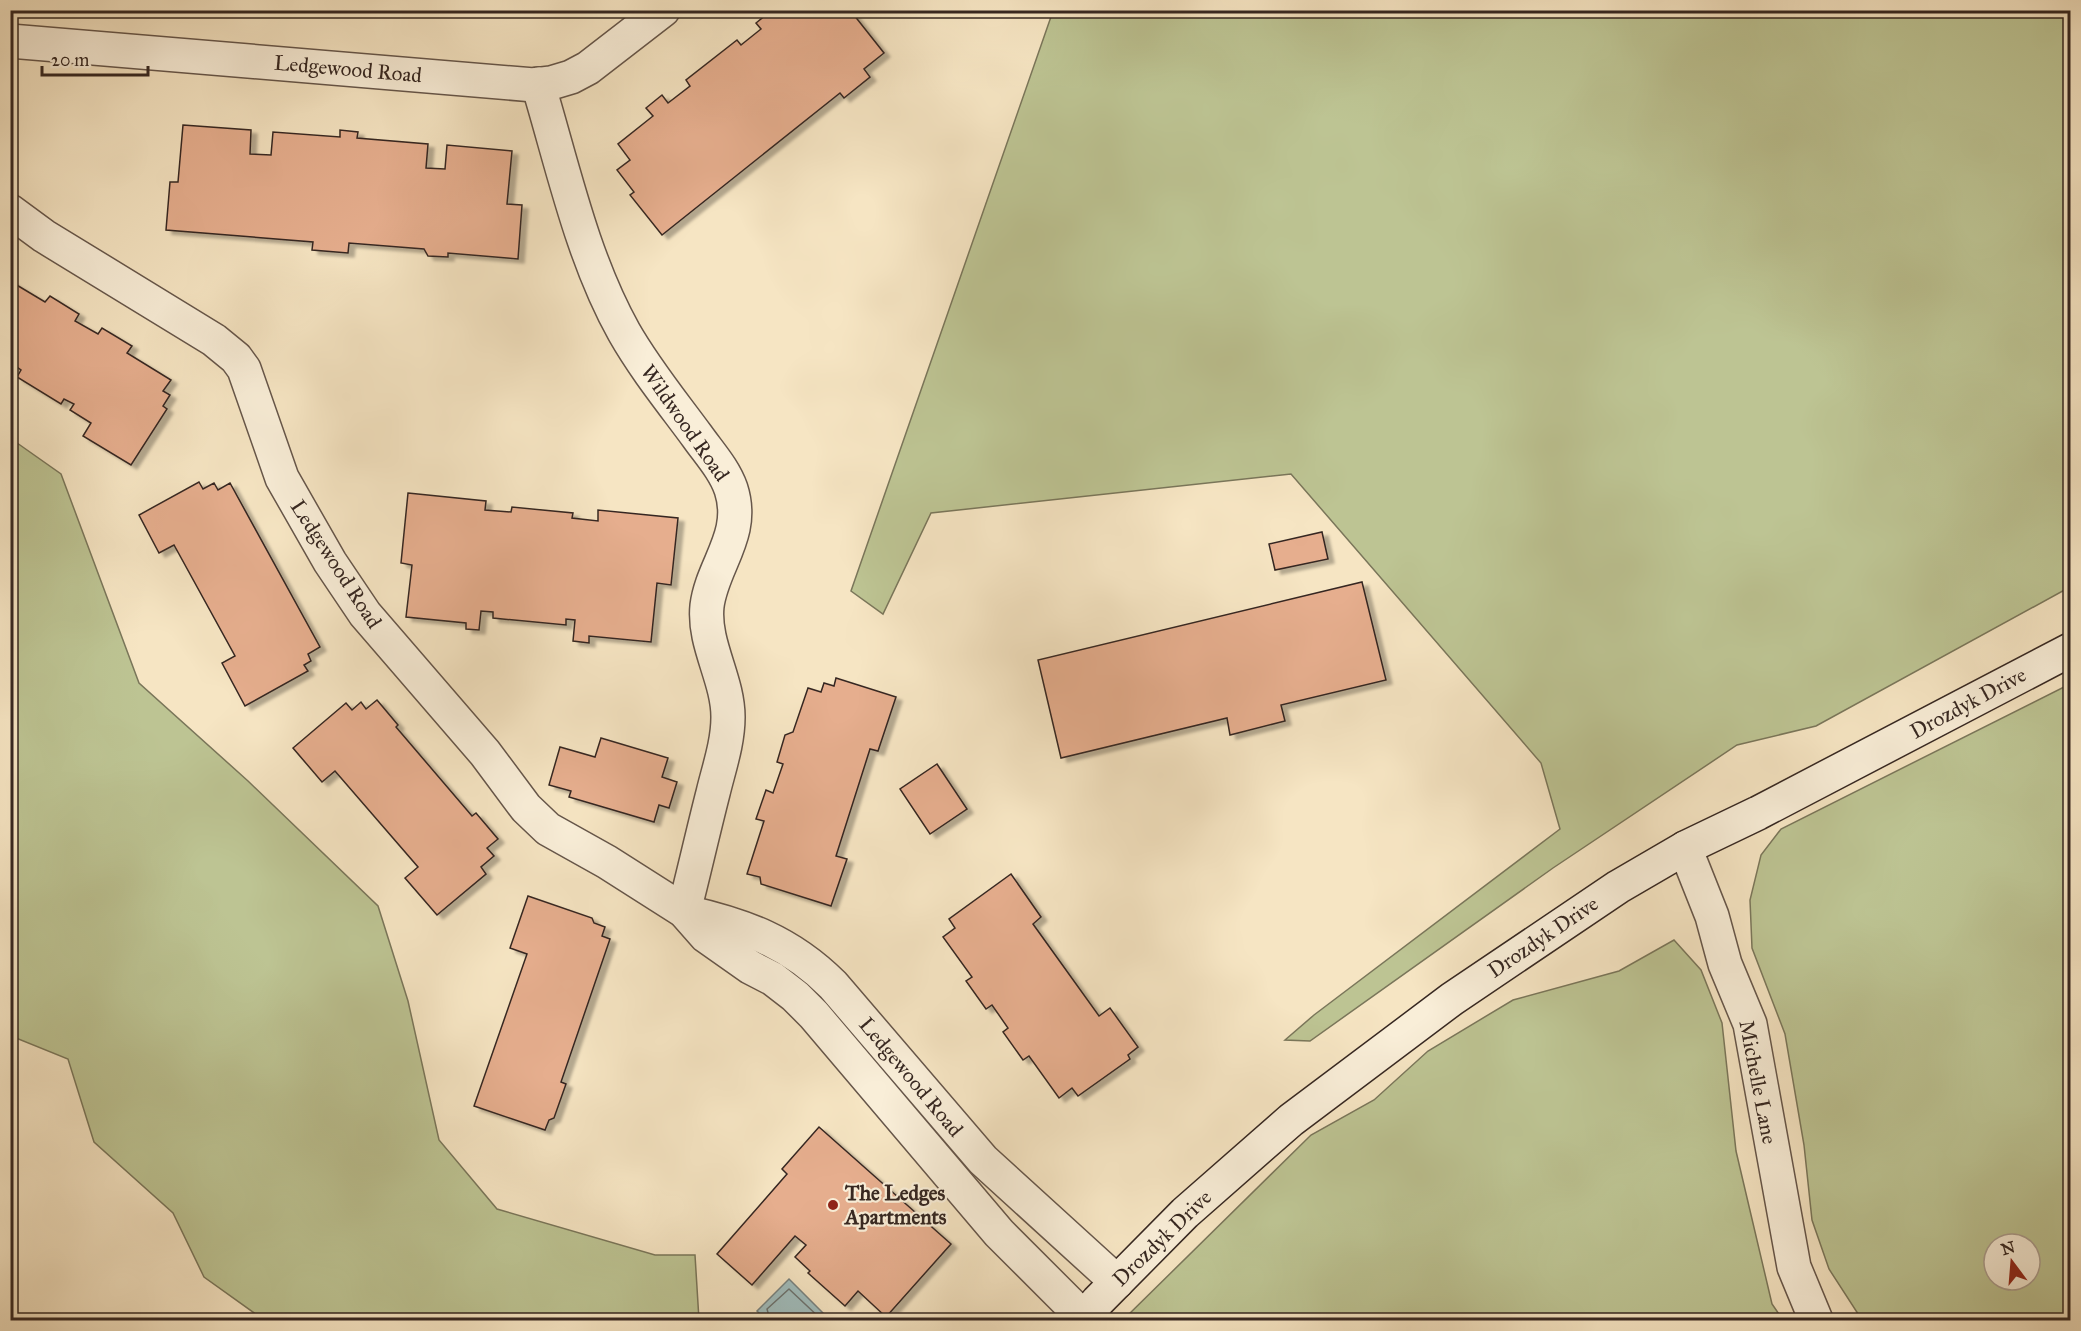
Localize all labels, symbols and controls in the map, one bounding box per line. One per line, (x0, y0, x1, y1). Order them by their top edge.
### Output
scale bar (42, 39, 148, 77)
text: 20 m (51, 49, 89, 71)
street label: Ledgewood Road (273, 50, 423, 88)
street label: Wildwood Road (635, 360, 735, 487)
street label: Ledgewood Road (285, 495, 388, 634)
street label: Drozdyk Drive (1906, 661, 2031, 744)
street label: Drozdyk Drive (1483, 890, 1603, 983)
street label: Ledgewood Road (853, 1012, 969, 1142)
street label: Michelle Lane (1733, 1018, 1783, 1146)
place label: The Ledges Apartments (843, 1180, 947, 1230)
street label: Drozdyk Drive (1107, 1184, 1217, 1292)
marker: The Ledges Apartments (826, 1198, 840, 1212)
north arrow (1982, 1232, 2042, 1292)
text: N (1999, 1237, 2018, 1259)

